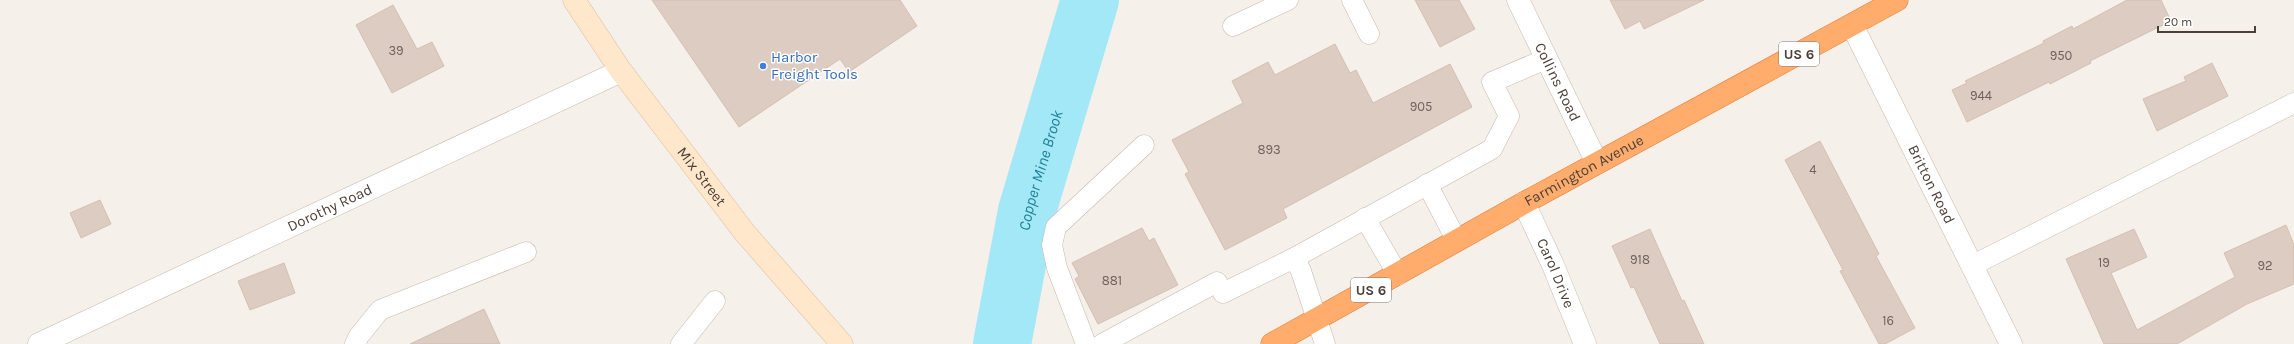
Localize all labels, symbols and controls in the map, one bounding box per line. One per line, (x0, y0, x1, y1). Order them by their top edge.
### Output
scale bar (2158, 8, 2255, 34)
text: 20 m (2164, 15, 2192, 29)
street label: Collins Road (1531, 40, 1584, 124)
road number: US 6 (1779, 42, 1819, 66)
house number: 39 (388, 43, 404, 58)
place label: Harbor Freight Tools (771, 48, 858, 83)
house number: 950 (2050, 48, 2073, 63)
marker: Harbor Freight Tools (758, 61, 768, 71)
house number: 944 (1970, 88, 1992, 103)
house number: 905 (1410, 99, 1432, 114)
water label: Copper Mine Brook (1015, 107, 1067, 232)
street label: Farmington Avenue (1521, 131, 1647, 210)
house number: 893 (1257, 142, 1281, 157)
street label: Britton Road (1904, 142, 1959, 227)
street label: Mix Street (673, 143, 730, 210)
house number: 4 (1809, 162, 1817, 177)
street label: Dorothy Road (284, 180, 375, 235)
street label: Carol Drive (1533, 235, 1578, 311)
house number: 918 (1630, 252, 1650, 267)
house number: 19 (2098, 255, 2110, 270)
house number: 92 (2257, 258, 2273, 273)
house number: 881 (1102, 273, 1122, 288)
road number: US 6 (1351, 278, 1391, 302)
house number: 16 (1882, 313, 1894, 328)

